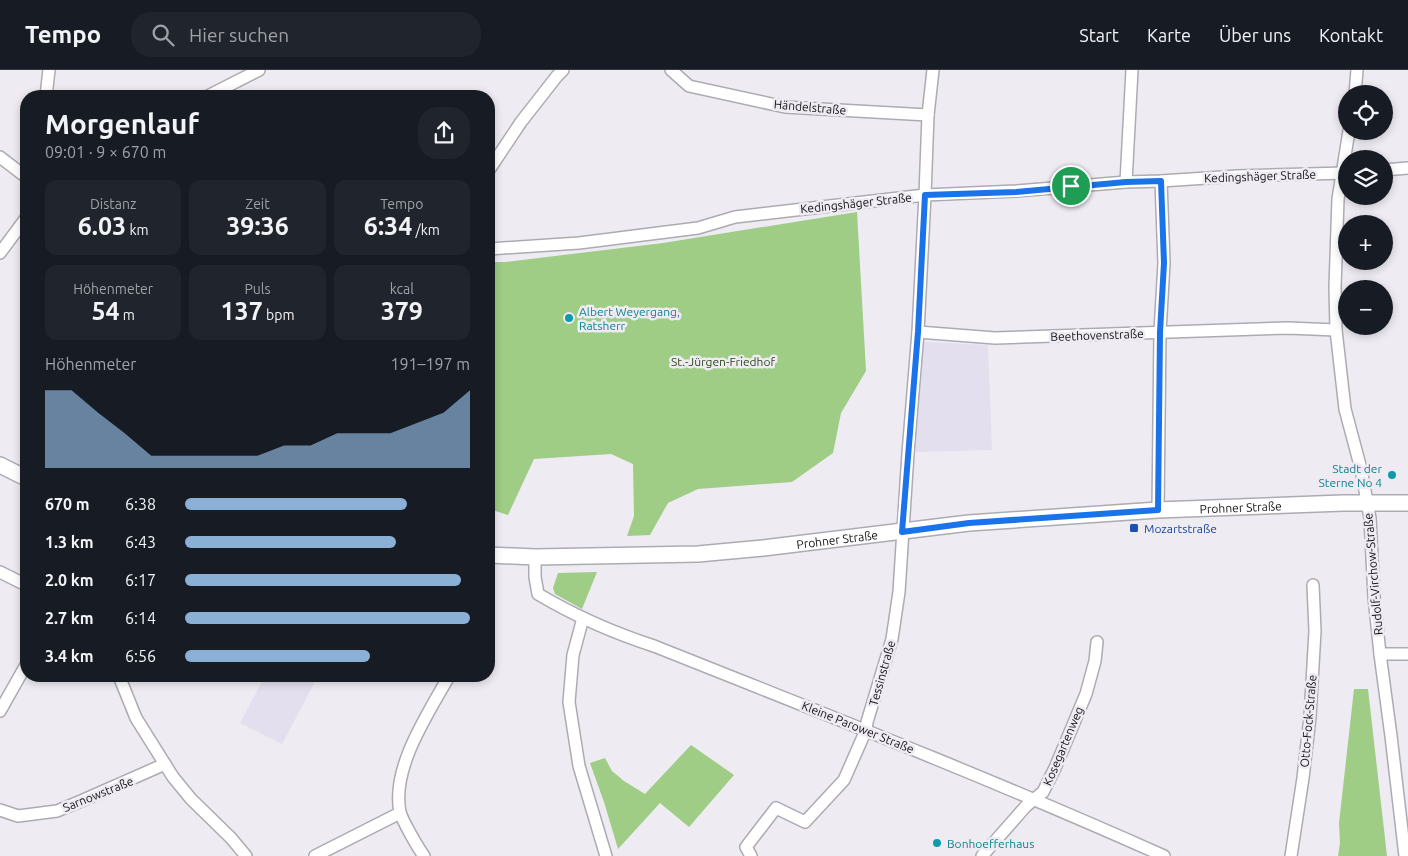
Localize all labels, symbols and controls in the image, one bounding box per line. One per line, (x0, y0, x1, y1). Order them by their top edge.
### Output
search box (131, 12, 481, 57)
text: Tempo (25, 21, 101, 48)
icon: search (149, 21, 177, 49)
text: Hier suchen (189, 24, 289, 46)
text: Start (1079, 25, 1119, 45)
text: Karte (1147, 25, 1191, 45)
text: Über uns (1219, 25, 1291, 45)
text: Kontakt (1319, 25, 1383, 45)
map controls (1338, 85, 1393, 335)
button: locate (1338, 85, 1393, 140)
street label: Händelstraße (773, 97, 847, 117)
button: share (418, 107, 470, 159)
text: Morgenlauf (45, 108, 199, 139)
text: 09:01 · 9 × 670 m (45, 143, 166, 161)
button: layers (1338, 150, 1393, 205)
pin (1050, 165, 1092, 207)
street label: Kedingshäger Straße (1204, 168, 1316, 184)
icon: arrive (1057, 172, 1085, 200)
street label: Kedingshäger Straße (800, 191, 912, 215)
text: Distanz (90, 196, 136, 212)
text: Zeit (245, 196, 270, 212)
text: Tempo (380, 196, 423, 212)
text: 6.03 (78, 212, 126, 240)
text: 39:36 (226, 212, 289, 240)
text: 6:34 (364, 212, 412, 240)
button: + (1338, 215, 1393, 270)
text: km (126, 222, 149, 238)
text: /km (412, 222, 440, 238)
button: − (1338, 280, 1393, 335)
text: Höhenmeter (73, 281, 153, 297)
text: Puls (244, 281, 271, 297)
text: kcal (390, 281, 414, 297)
text: 54 (91, 297, 120, 325)
text: 137 (221, 297, 263, 325)
text: 379 (381, 297, 423, 325)
place label: Albert Weyergang, Ratsherr (579, 305, 680, 332)
text: m (120, 307, 135, 323)
text: bpm (263, 307, 294, 323)
marker: Albert Weyergang, Ratsherr (563, 312, 575, 324)
street label: Beethovenstraße (1050, 327, 1144, 343)
text: Höhenmeter (45, 355, 136, 373)
text: 191–197 m (390, 355, 470, 373)
park label: St.-Jürgen-Friedhof (671, 355, 776, 368)
place label: Stadt der Sterne No 4 (1319, 462, 1382, 489)
marker: Stadt der Sterne No 4 (1386, 469, 1398, 481)
text: 670 m (45, 495, 90, 513)
text: 6:38 (125, 495, 156, 513)
street label: Prohner Straße (1199, 499, 1282, 515)
street label: Rudolf-Virchow-Straße (1361, 512, 1385, 636)
marker: Mozartstraße (1128, 522, 1140, 534)
place label: Mozartstraße (1144, 522, 1217, 535)
street label: Prohner Straße (796, 528, 879, 550)
text: 1.3 km (45, 533, 94, 551)
text: 6:43 (125, 533, 156, 551)
text: 2.0 km (45, 571, 94, 589)
text: 6:17 (125, 571, 156, 589)
text: 2.7 km (45, 609, 94, 627)
text: 6:14 (125, 609, 156, 627)
street label: Tessinstraße (866, 639, 898, 707)
text: 3.4 km (45, 647, 94, 665)
text: 6:56 (125, 647, 156, 665)
street label: Otto-Fock-Straße (1297, 674, 1319, 768)
street label: Kleine Parower Straße (800, 699, 916, 755)
street label: Kosegartenweg (1040, 705, 1086, 787)
street label: Sarnowstraße (61, 774, 135, 814)
marker: Bonhoefferhaus (931, 837, 943, 849)
place label: Bonhoefferhaus (947, 837, 1034, 850)

